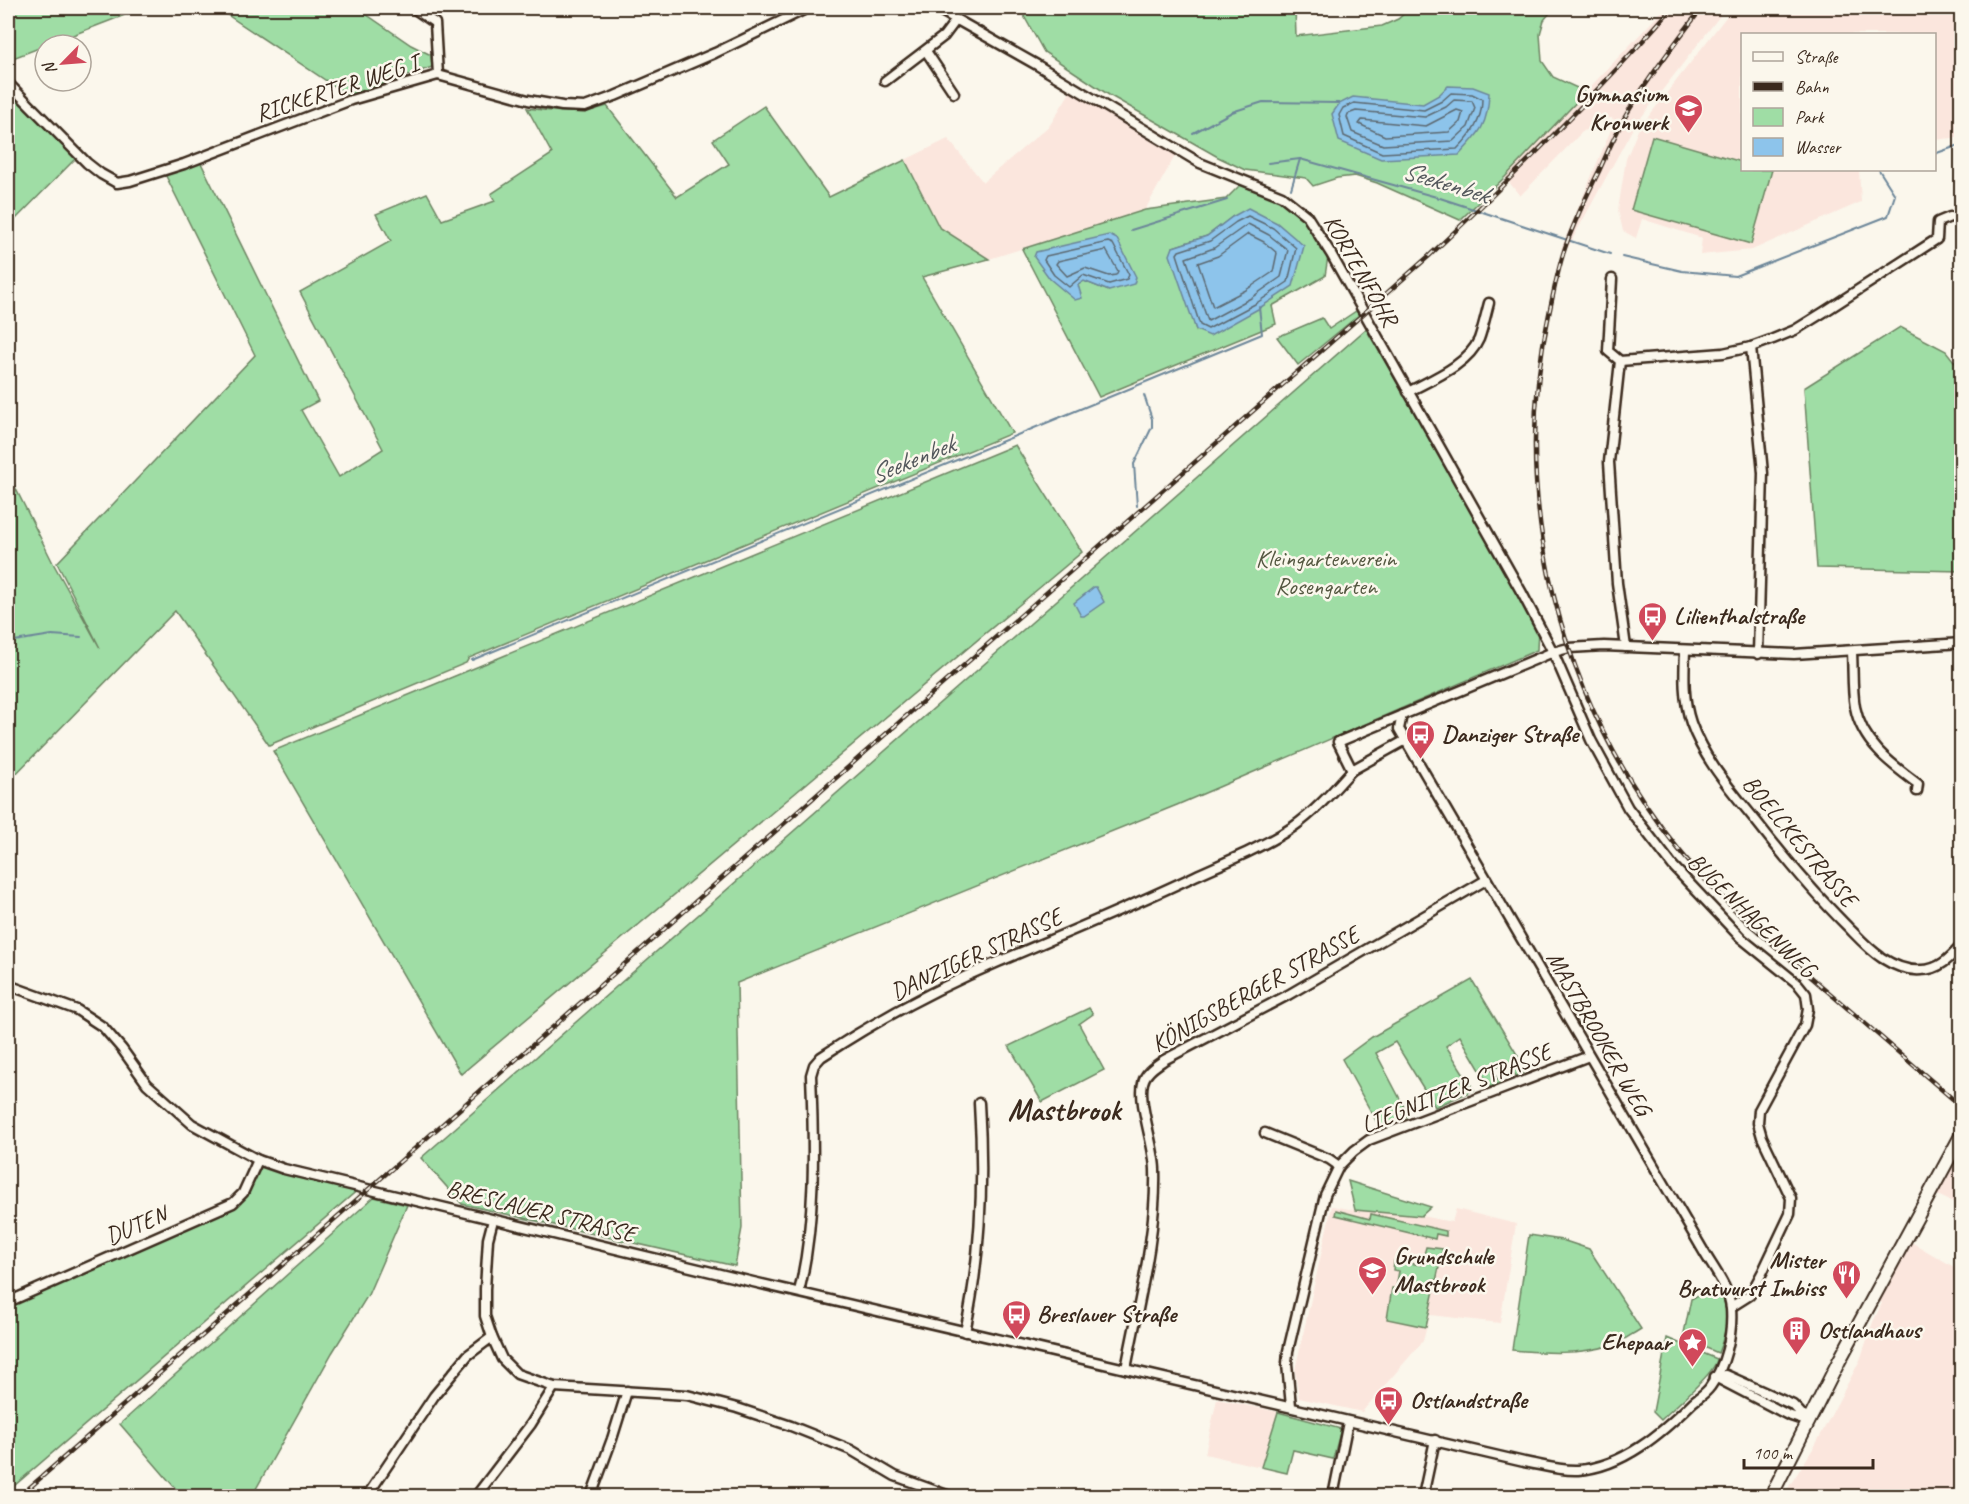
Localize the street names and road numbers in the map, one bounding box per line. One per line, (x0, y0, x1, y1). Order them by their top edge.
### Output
street label: RICKERTER WEG I (252, 46, 427, 128)
street label: KORTENFOHR (1317, 209, 1406, 334)
street label: BOELCKESTRASSE (1736, 769, 1866, 915)
street label: BUGENHAGENWEG (1681, 846, 1824, 985)
street label: DANZIGER STRASSE (886, 900, 1069, 1007)
street label: KÖNIGSBERGER STRASSE (1146, 918, 1367, 1059)
street label: MASTBROOKER WEG (1540, 946, 1660, 1123)
street label: LIEGNITZER STRASSE (1357, 1035, 1558, 1140)
street label: BRESLAUER STRASSE (443, 1173, 641, 1250)
street label: DUTEN (101, 1197, 174, 1251)

